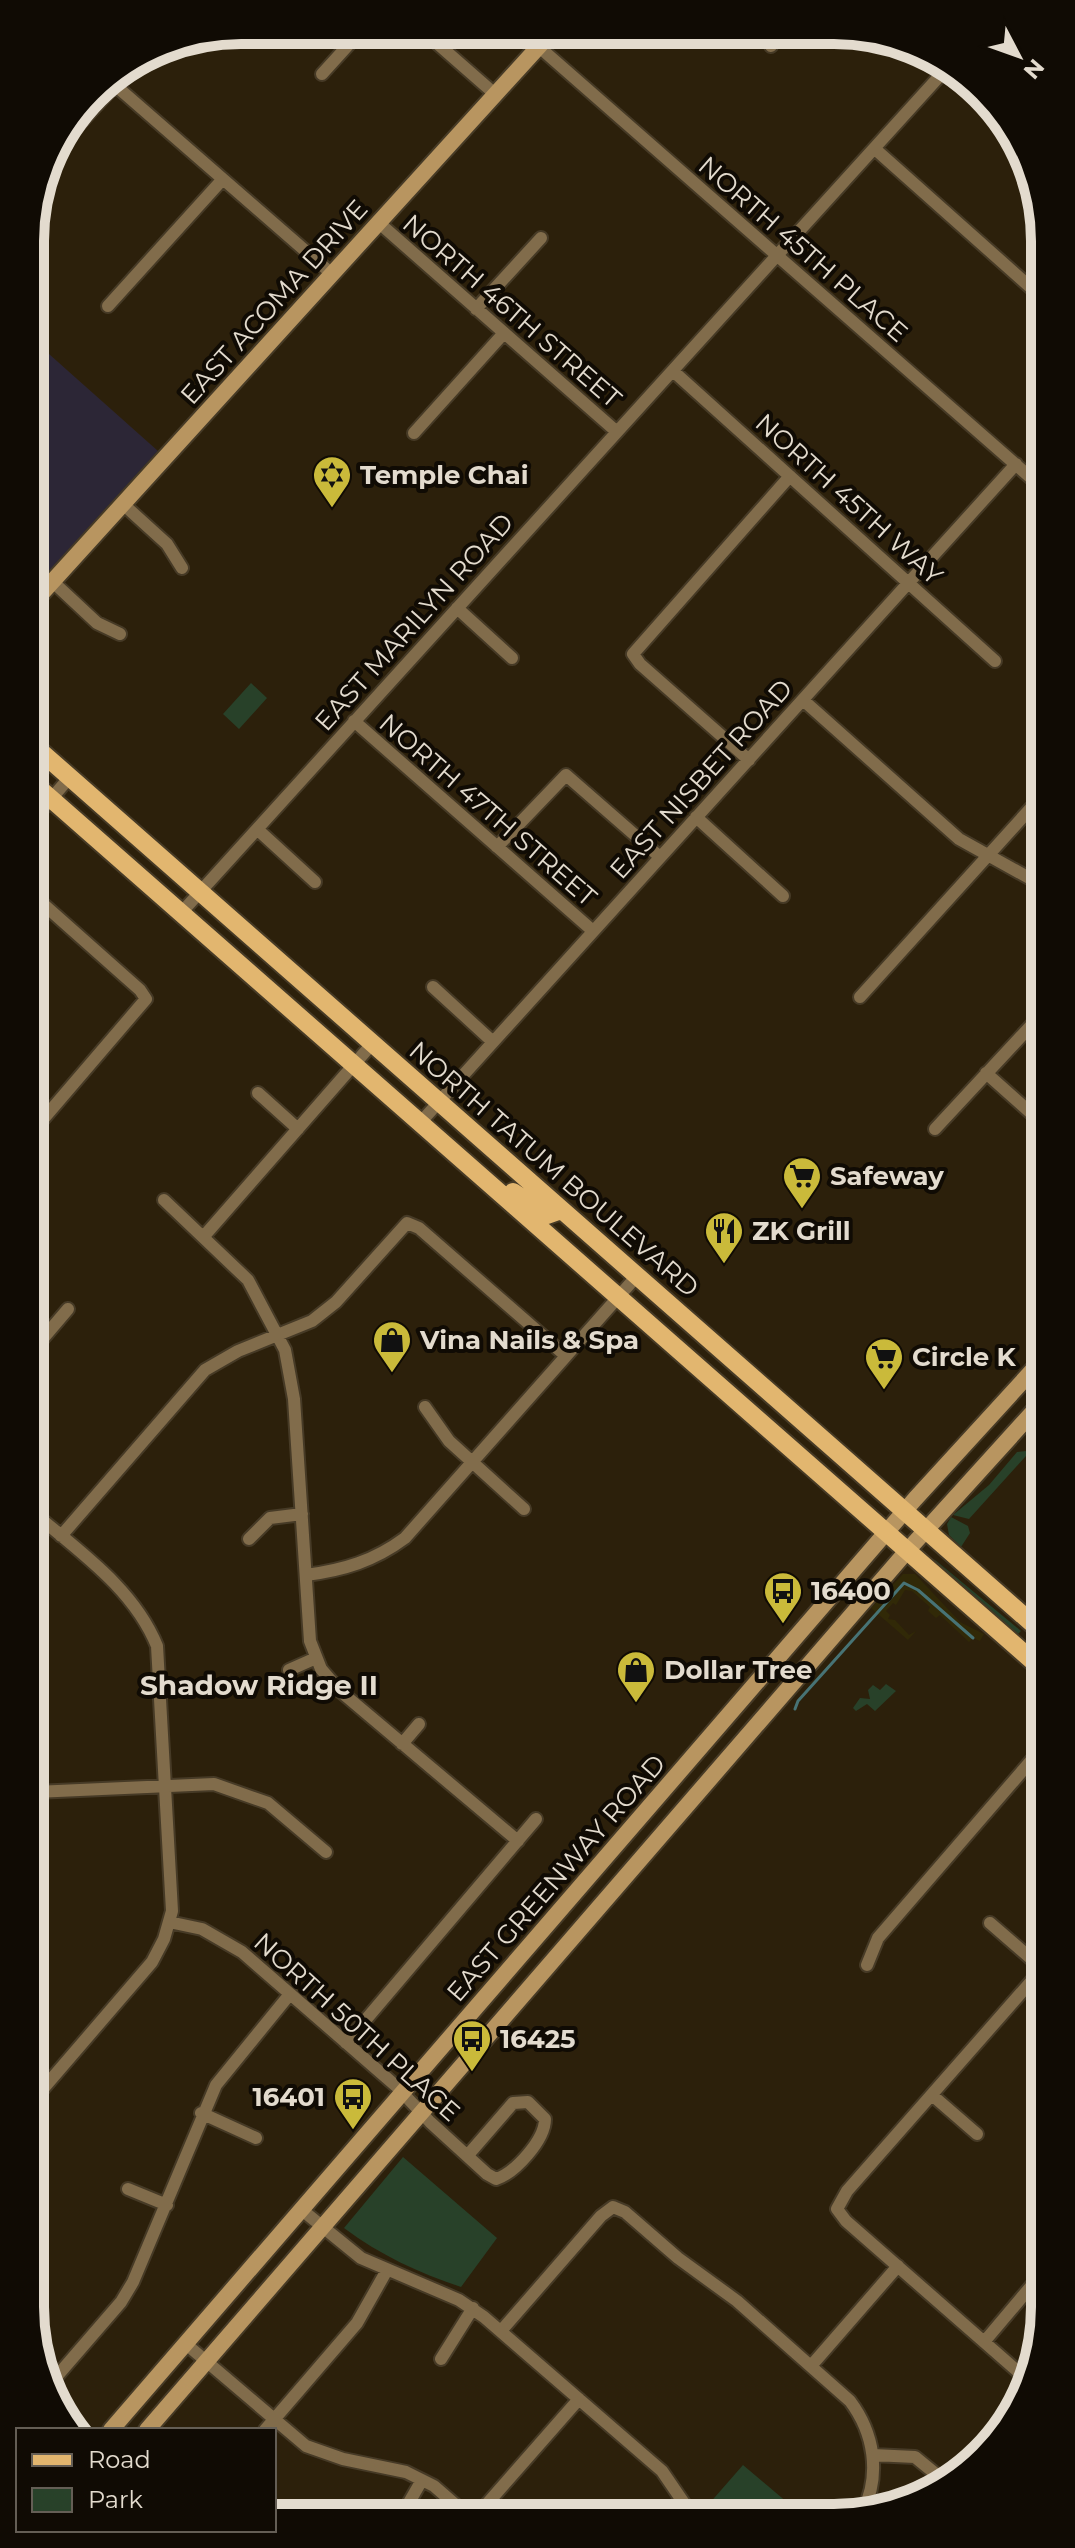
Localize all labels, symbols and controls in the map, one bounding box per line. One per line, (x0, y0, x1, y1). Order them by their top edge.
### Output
north arrow (979, 16, 1059, 96)
text: N (1018, 53, 1050, 84)
street label: NORTH 45TH PLACE (692, 149, 914, 349)
street label: EAST ACOMA DRIVE (174, 193, 374, 411)
street label: NORTH 46TH STREET (396, 207, 628, 415)
street label: NORTH 45TH WAY (749, 407, 950, 592)
synagogue icon: Temple Chai (311, 454, 353, 509)
place label: Temple Chai (360, 459, 529, 491)
street label: EAST MARILYN ROAD (308, 507, 520, 737)
street label: EAST NISBET ROAD (603, 673, 799, 885)
street label: NORTH 47TH STREET (373, 707, 603, 913)
street label: NORTH TATUM BOULEVARD (403, 1034, 705, 1304)
supermarket icon: Safeway (781, 1155, 823, 1210)
place label: Safeway (830, 1160, 944, 1192)
restaurant icon: ZK Grill (703, 1210, 745, 1265)
place label: ZK Grill (752, 1215, 851, 1247)
shop icon: Vina Nails & Spa (371, 1319, 413, 1374)
place label: Vina Nails & Spa (419, 1324, 639, 1356)
supermarket icon: Circle K (863, 1336, 905, 1391)
place label: Circle K (912, 1341, 1016, 1373)
bus stop icon: 16400 (762, 1570, 804, 1625)
place label: 16400 (811, 1575, 891, 1607)
shop icon: Dollar Tree (615, 1649, 657, 1704)
place label: Dollar Tree (664, 1654, 812, 1686)
district label: Shadow Ridge II (140, 1668, 378, 1702)
street label: EAST GREENWAY ROAD (440, 1748, 672, 2008)
street label: NORTH 50TH PLACE (247, 1926, 467, 2128)
bus stop icon: 16425 (451, 2018, 493, 2073)
place label: 16425 (500, 2023, 575, 2055)
bus stop icon: 16401 (332, 2076, 374, 2131)
place label: 16401 (253, 2081, 325, 2113)
legend (16, 2428, 276, 2532)
text: Road (88, 2445, 151, 2474)
text: Park (88, 2485, 143, 2514)

